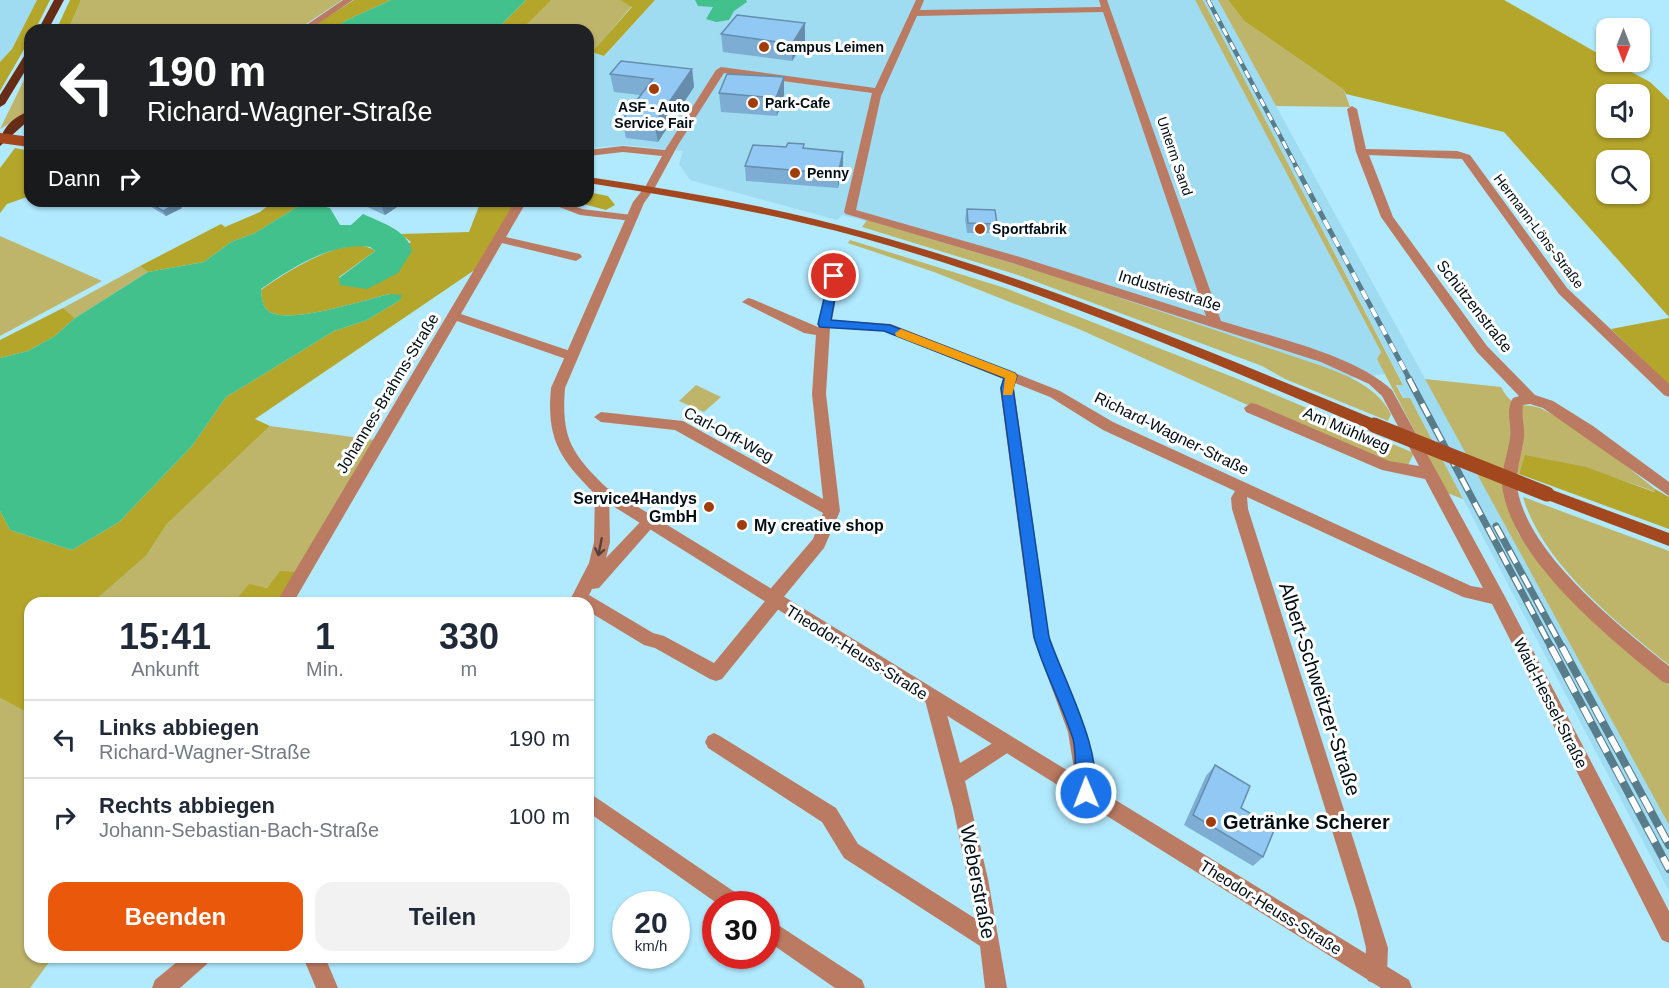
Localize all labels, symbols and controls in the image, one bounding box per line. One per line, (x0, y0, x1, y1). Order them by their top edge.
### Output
north arrow (1596, 18, 1650, 72)
map controls (1596, 18, 1650, 204)
place label: Campus Leimen (776, 39, 884, 55)
marker: Campus Leimen (757, 40, 771, 54)
icon: left (48, 48, 126, 126)
text: 190 m (147, 48, 266, 95)
marker: ASF - Auto Service Fair (647, 82, 661, 96)
button: sound (1596, 84, 1650, 138)
place label: Park-Cafe (765, 95, 831, 111)
marker: Park-Cafe (746, 96, 760, 110)
text: Richard-Wagner-Straße (147, 97, 433, 127)
place label: ASF - Auto Service Fair (614, 99, 694, 131)
street label: Unterm Sand (1154, 114, 1196, 198)
button: search (1596, 150, 1650, 204)
icon: right (113, 162, 146, 195)
place label: Penny (807, 165, 849, 181)
text: Dann (48, 166, 101, 191)
marker: Penny (788, 166, 802, 180)
street label: Hermann-Löns-Straße (1491, 171, 1587, 292)
place label: Sportfabrik (992, 221, 1067, 237)
marker: Sportfabrik (973, 222, 987, 236)
pin (808, 250, 859, 301)
street label: Schützenstraße (1433, 257, 1516, 356)
icon: arrive (817, 259, 850, 292)
street label: Industriestraße (1116, 267, 1223, 314)
street label: Johannes-Brahms-Straße (333, 310, 442, 476)
street label: Richard-Wagner-Straße (1092, 389, 1252, 478)
street label: Carl-Orff-Weg (681, 404, 776, 465)
street label: Am Mühlweg (1301, 404, 1393, 455)
place label: Service4Handys GmbH (573, 490, 697, 525)
marker: Service4Handys GmbH (702, 500, 716, 514)
place label: My creative shop (754, 517, 884, 534)
marker: My creative shop (735, 518, 749, 532)
one-way arrow (594, 537, 605, 557)
street label: Albert-Schweitzer-Straße (1275, 579, 1365, 799)
street label: Theodor-Heuss-Straße (783, 602, 931, 703)
text: 15:41 (119, 616, 211, 657)
text: 1 (315, 616, 335, 657)
text: 330 (439, 616, 499, 657)
street label: Waid-Hessel-Straße (1510, 635, 1591, 771)
text: Ankunft (131, 658, 199, 680)
text: Min. (306, 658, 344, 680)
text: m (461, 658, 477, 680)
text: Links abbiegen (99, 715, 259, 740)
icon: left (48, 723, 81, 756)
text: 190 m (509, 726, 570, 751)
text: Richard-Wagner-Straße (99, 741, 311, 763)
position arrow (1054, 761, 1118, 825)
text: Rechts abbiegen (99, 793, 275, 818)
icon: right (48, 801, 81, 834)
text: 100 m (509, 804, 570, 829)
place label: Getränke Scherer (1223, 811, 1390, 833)
marker: Getränke Scherer (1204, 815, 1218, 829)
text: Johann-Sebastian-Bach-Straße (99, 819, 379, 841)
street label: Weberstraße (956, 823, 1000, 941)
street label: Theodor-Heuss-Straße (1197, 857, 1345, 958)
button: Beenden (48, 882, 303, 951)
button: Teilen (315, 882, 570, 951)
speed limit sign: 30 (702, 891, 780, 969)
text: 20 (634, 906, 668, 939)
text: km/h (635, 937, 667, 954)

